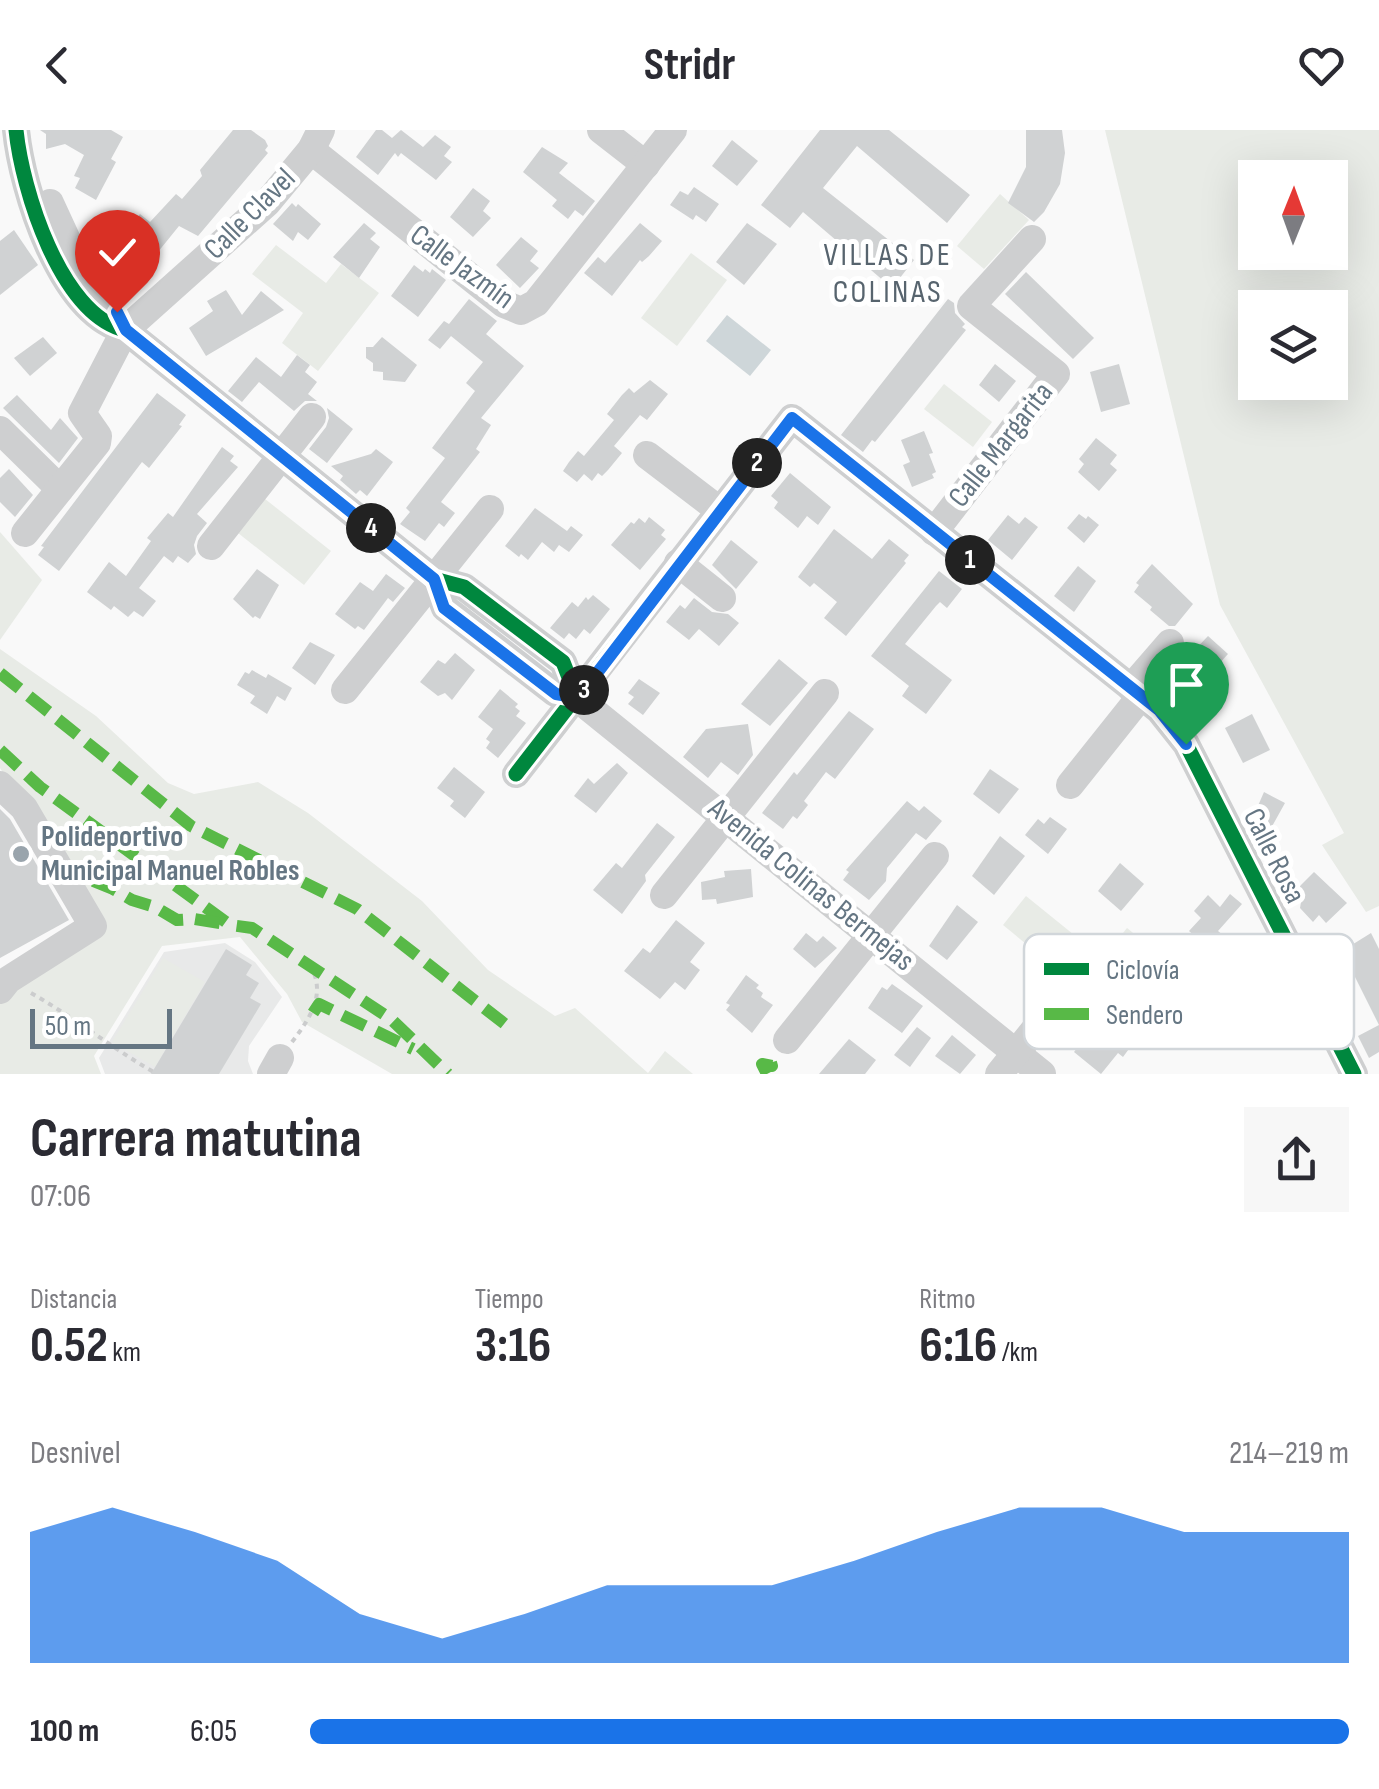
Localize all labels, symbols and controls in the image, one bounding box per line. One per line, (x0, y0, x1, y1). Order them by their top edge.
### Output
icon: back (30, 38, 85, 93)
text: Stridr (644, 38, 735, 93)
icon: heart (1294, 38, 1349, 93)
north arrow (1238, 160, 1348, 270)
map controls (1238, 160, 1348, 400)
street label: Calle Clavel (197, 161, 303, 267)
pin (75, 210, 160, 313)
street label: Calle Jazmín (403, 217, 521, 317)
icon: check (90, 225, 145, 280)
district label: VILLAS DE COLINAS (824, 236, 952, 312)
button: layers (1238, 290, 1348, 400)
street label: Calle Margarita (941, 375, 1061, 515)
pin: 2 (732, 438, 782, 488)
text: 2 (751, 446, 763, 479)
pin: 4 (346, 503, 396, 553)
text: 4 (364, 511, 378, 544)
pin: 1 (945, 535, 995, 585)
text: 1 (965, 543, 975, 576)
pin (1144, 642, 1229, 745)
icon: arrive (1159, 657, 1214, 712)
pin: 3 (559, 665, 609, 715)
text: 3 (578, 673, 590, 706)
street label: Avenida Colinas Bermejas (700, 790, 921, 979)
street label: Calle Rosa (1235, 803, 1313, 909)
place label: Polideportivo Municipal Manuel Robles (41, 819, 299, 889)
marker: Polideportivo Municipal Manuel Robles (10, 843, 32, 865)
legend (1024, 934, 1354, 1049)
text: Ciclovía (1106, 954, 1179, 987)
text: Sendero (1106, 999, 1183, 1032)
scale bar (30, 1004, 172, 1048)
text: 50 m (45, 1010, 91, 1043)
text: Carrera matutina (30, 1106, 362, 1173)
button: share (1244, 1107, 1349, 1212)
text: 07:06 (30, 1177, 91, 1216)
text: Distancia (30, 1283, 117, 1316)
text: Tiempo (475, 1283, 544, 1316)
text: Ritmo (919, 1283, 976, 1316)
text: 0.52 (30, 1316, 108, 1376)
text: 3:16 (475, 1316, 551, 1376)
text: 6:16 (919, 1316, 997, 1376)
text: km (108, 1336, 141, 1369)
text: /km (997, 1336, 1038, 1369)
text: Desnivel (30, 1434, 121, 1473)
text: 214–219 m (1229, 1434, 1349, 1473)
text: 100 m (30, 1712, 99, 1751)
text: 6:05 (190, 1712, 237, 1751)

